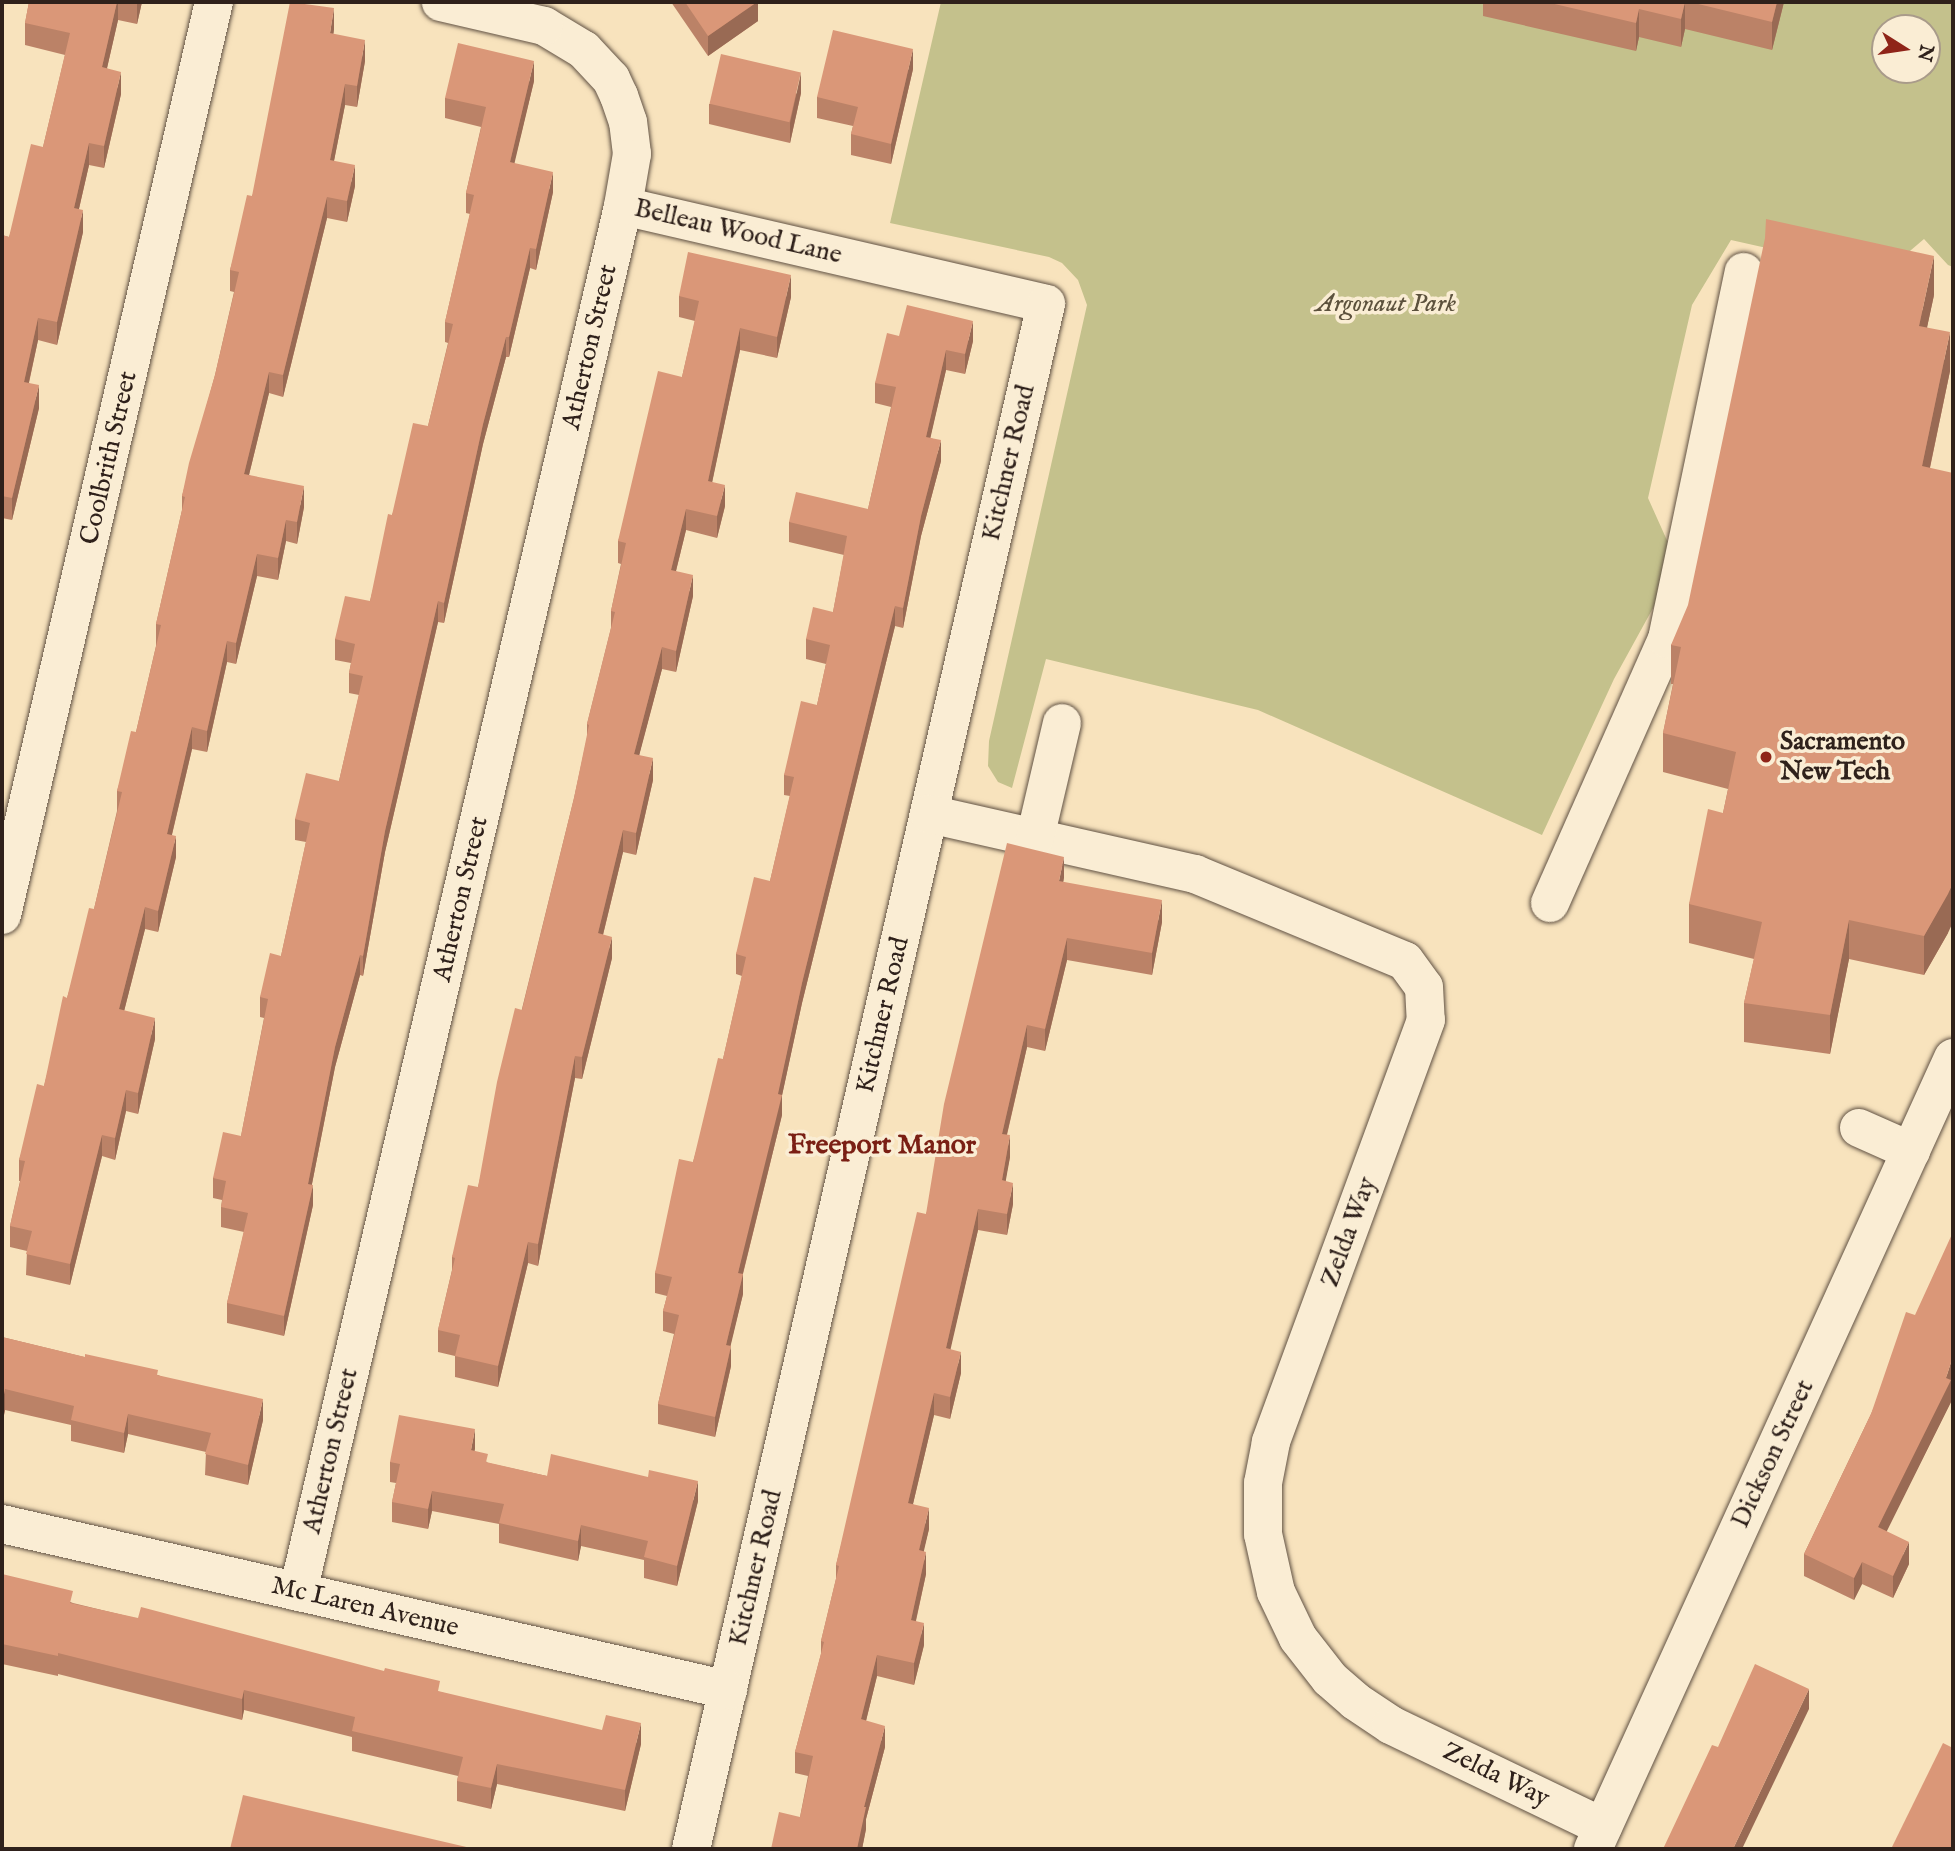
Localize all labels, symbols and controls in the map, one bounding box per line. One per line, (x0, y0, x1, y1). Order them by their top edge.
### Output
north arrow (1871, 14, 1941, 84)
text: N (1911, 42, 1938, 63)
street label: Belleau Wood Lane (631, 193, 845, 271)
street label: Atherton Street (556, 261, 624, 433)
park label: Argonaut Park (1316, 288, 1456, 320)
street label: Coolbrith Street (74, 368, 144, 548)
street label: Kitchner Road (976, 382, 1042, 544)
place label: Sacramento New Tech (1780, 726, 1905, 788)
marker: Sacramento New Tech (1758, 749, 1774, 765)
street label: Atherton Street (427, 813, 495, 985)
street label: Kitchner Road (850, 934, 916, 1096)
district label: Freeport Manor (788, 1129, 976, 1163)
street label: Zelda Way (1315, 1173, 1383, 1291)
street label: Atherton Street (297, 1365, 365, 1537)
street label: Dickson Street (1725, 1375, 1821, 1533)
street label: Kitchner Road (723, 1487, 789, 1649)
street label: Mc Laren Avenue (268, 1570, 462, 1644)
street label: Zelda Way (1438, 1736, 1554, 1814)

